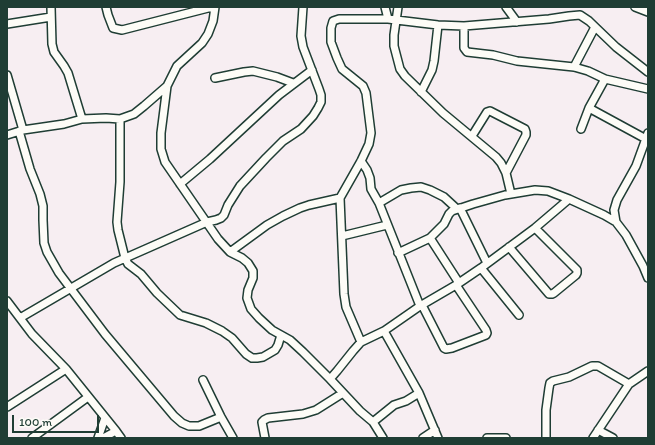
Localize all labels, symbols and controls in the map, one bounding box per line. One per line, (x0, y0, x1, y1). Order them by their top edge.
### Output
scale bar (14, 407, 101, 433)
text: 100 m (19, 415, 52, 429)

